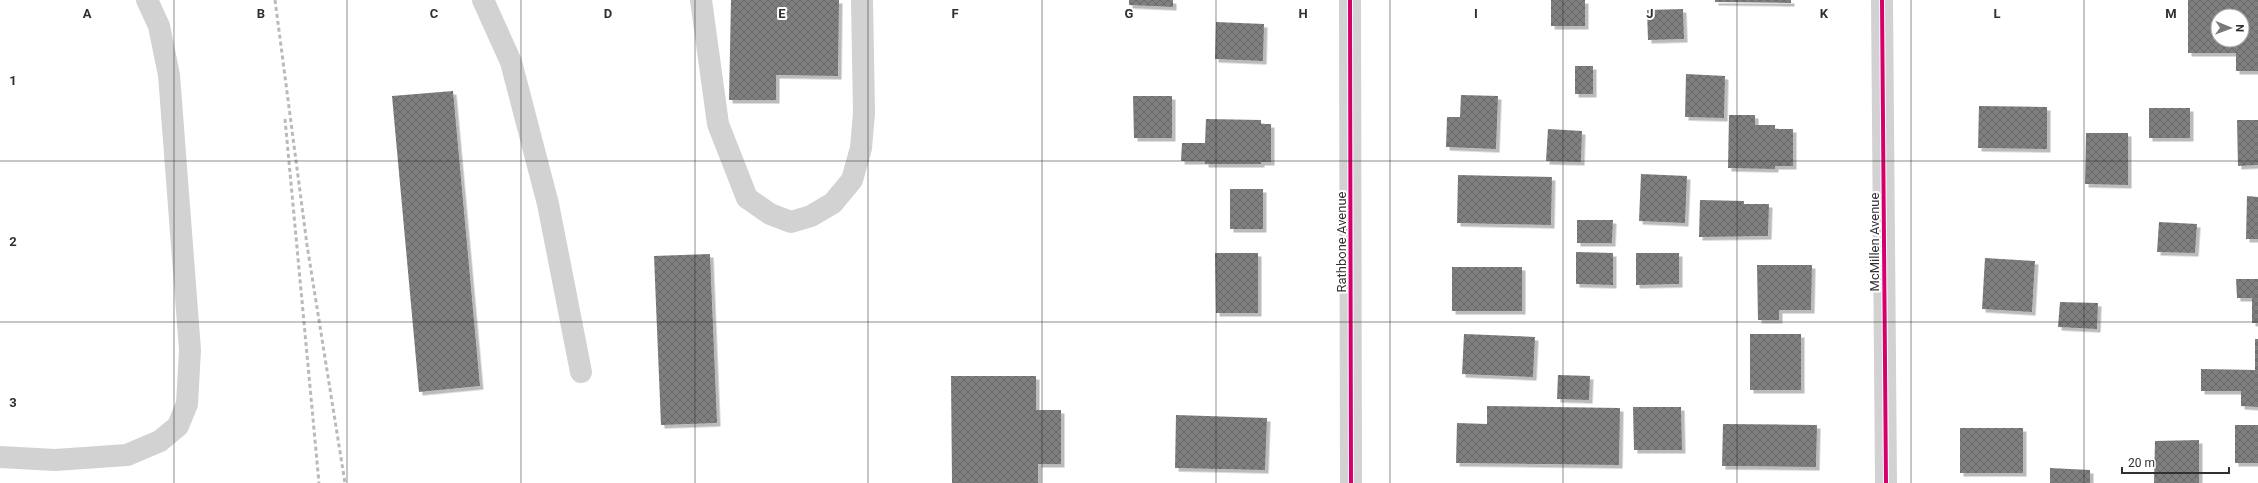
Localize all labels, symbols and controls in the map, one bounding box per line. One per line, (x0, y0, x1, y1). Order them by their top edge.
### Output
text: A (83, 6, 92, 21)
text: B (257, 6, 265, 21)
text: C (430, 6, 439, 21)
text: D (604, 6, 612, 21)
text: E (778, 6, 786, 21)
text: F (951, 6, 959, 21)
text: G (1125, 6, 1134, 21)
text: H (1298, 6, 1308, 21)
text: I (1474, 6, 1478, 21)
text: J (1646, 6, 1654, 21)
text: K (1820, 6, 1829, 21)
text: L (1993, 6, 2001, 21)
text: M (2165, 6, 2177, 21)
north arrow (2210, 8, 2250, 48)
text: N (2233, 24, 2246, 32)
text: 1 (9, 73, 17, 88)
street label: Rathbone Avenue (1334, 191, 1349, 293)
street label: McMillen Avenue (1867, 192, 1882, 291)
text: 2 (9, 234, 17, 249)
text: 3 (9, 395, 17, 410)
scale bar (2122, 449, 2229, 475)
text: 20 m (2128, 456, 2155, 470)

